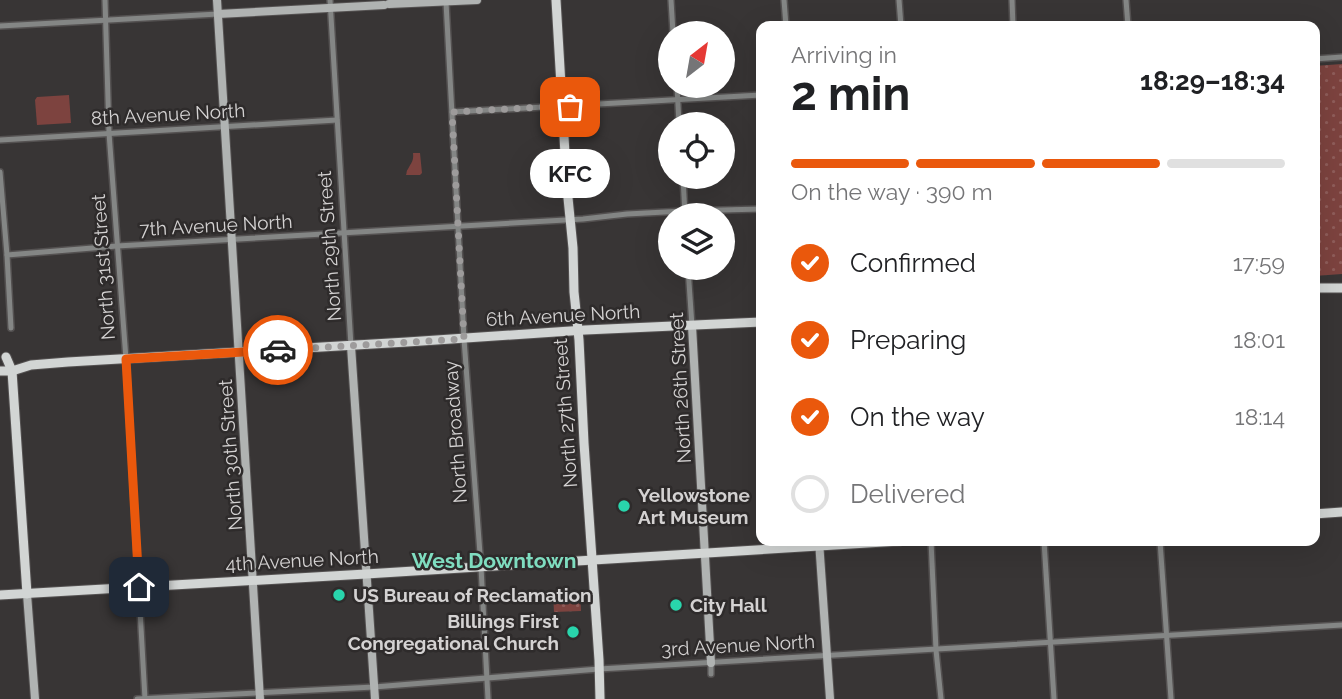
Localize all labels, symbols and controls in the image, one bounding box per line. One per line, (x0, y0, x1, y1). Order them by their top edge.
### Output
north arrow (658, 21, 735, 98)
map controls (658, 21, 735, 280)
text: Arriving in (791, 41, 897, 68)
text: 18:29–18:34 (1140, 66, 1285, 96)
text: 2 min (791, 67, 910, 121)
pin (540, 77, 600, 137)
icon: bag (551, 88, 589, 126)
street label: 8th Avenue North (90, 99, 246, 129)
button: locate (658, 112, 735, 189)
callout: KFC (530, 149, 610, 198)
text: KFC (548, 160, 592, 187)
street label: North 29th Street (313, 169, 345, 322)
text: On the way · 390 m (791, 178, 993, 205)
street label: North 31st Street (87, 193, 119, 341)
button: layers (658, 203, 735, 280)
street label: 7th Avenue North (139, 210, 293, 240)
icon: check (791, 244, 829, 282)
text: Confirmed (850, 248, 976, 278)
text: 17:59 (1233, 249, 1285, 276)
street label: 6th Avenue North (485, 300, 641, 330)
street label: North 26th Street (665, 311, 695, 464)
courier (243, 315, 313, 385)
icon: check (791, 321, 829, 359)
text: Preparing (850, 325, 966, 355)
text: 18:01 (1233, 326, 1285, 353)
icon: car (259, 331, 297, 369)
street label: North 27th Street (549, 337, 581, 488)
street label: North Broadway (439, 360, 471, 504)
street label: North 30th Street (214, 378, 246, 531)
icon: check (791, 398, 829, 436)
text: On the way (850, 402, 985, 432)
text: 18:14 (1235, 403, 1285, 430)
text: Delivered (850, 479, 965, 509)
place label: Yellowstone Art Museum (638, 484, 750, 528)
marker: Yellowstone Art Museum (616, 498, 632, 514)
street label: 4th Avenue North (225, 545, 379, 575)
district label: West Downtown (412, 548, 576, 573)
pin (109, 557, 169, 617)
icon: home (120, 568, 158, 606)
place label: US Bureau of Reclamation (353, 584, 591, 606)
marker: US Bureau of Reclamation (331, 587, 347, 603)
place label: City Hall (690, 594, 768, 616)
marker: City Hall (668, 597, 684, 613)
place label: Billings First Congregational Church (348, 610, 560, 654)
marker: Billings First Congregational Church (565, 624, 581, 640)
street label: 3rd Avenue North (660, 630, 816, 660)

